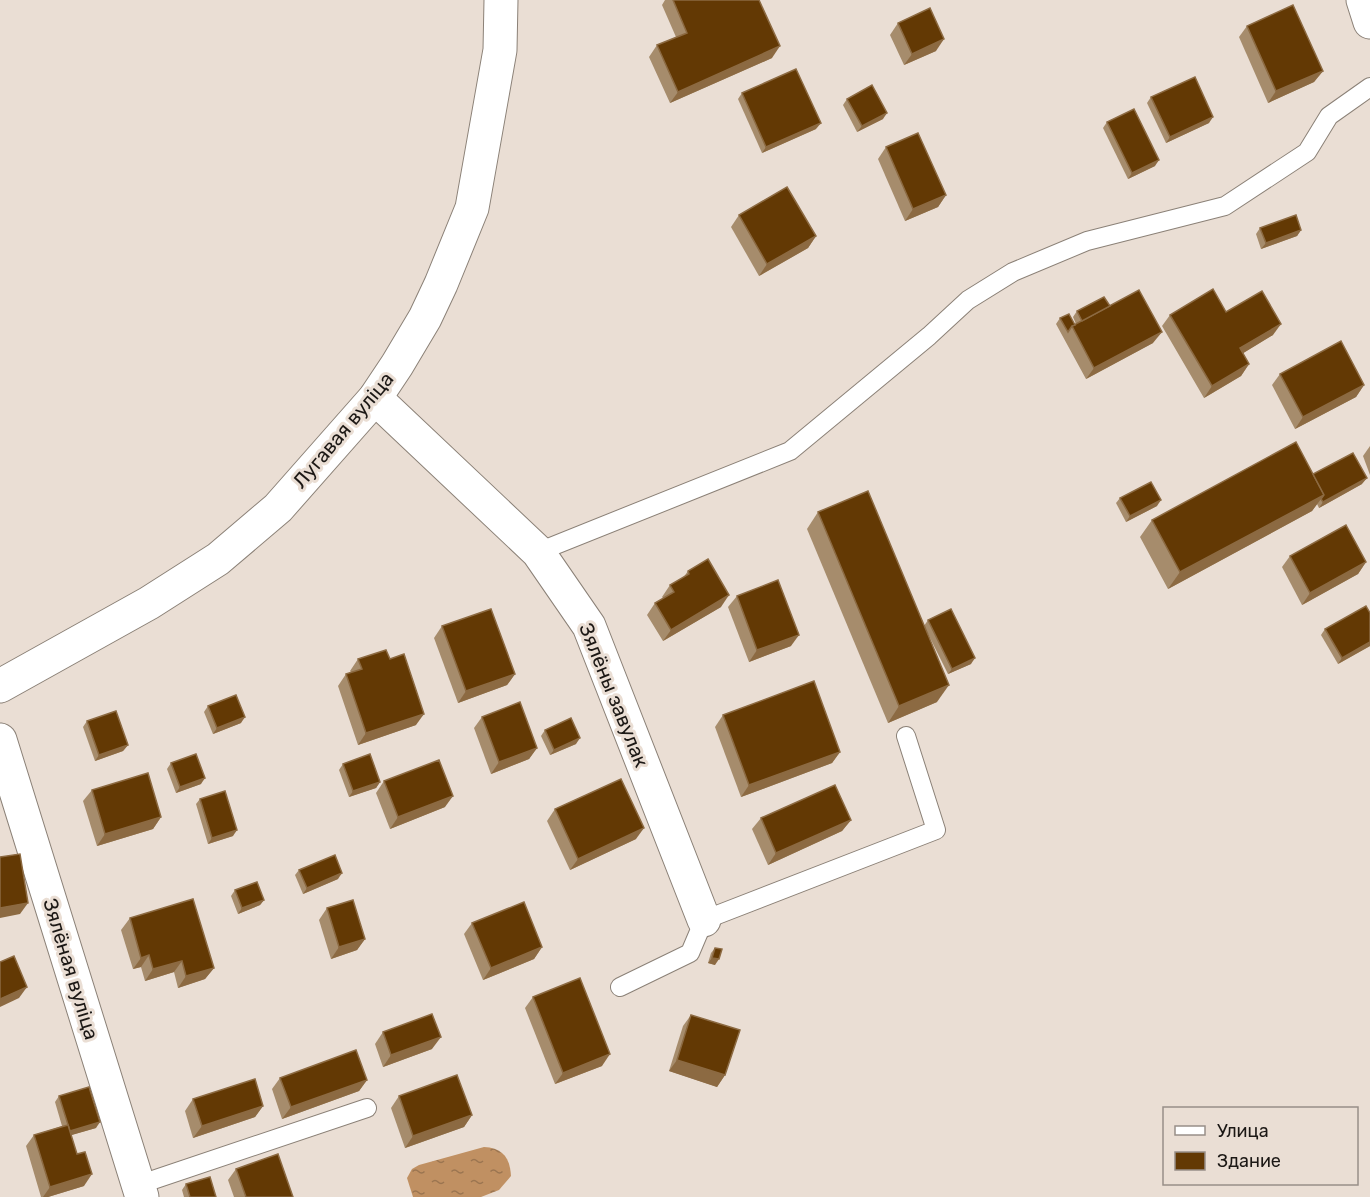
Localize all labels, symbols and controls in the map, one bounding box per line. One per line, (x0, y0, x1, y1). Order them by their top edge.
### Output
street label: Лугавая вуліца (287, 367, 399, 493)
street label: Зялёны завулак (574, 619, 654, 771)
street label: Зялёная вуліца (38, 895, 104, 1043)
legend (1163, 1107, 1358, 1185)
text: Улица (1217, 1120, 1269, 1142)
text: Здание (1217, 1150, 1281, 1172)

